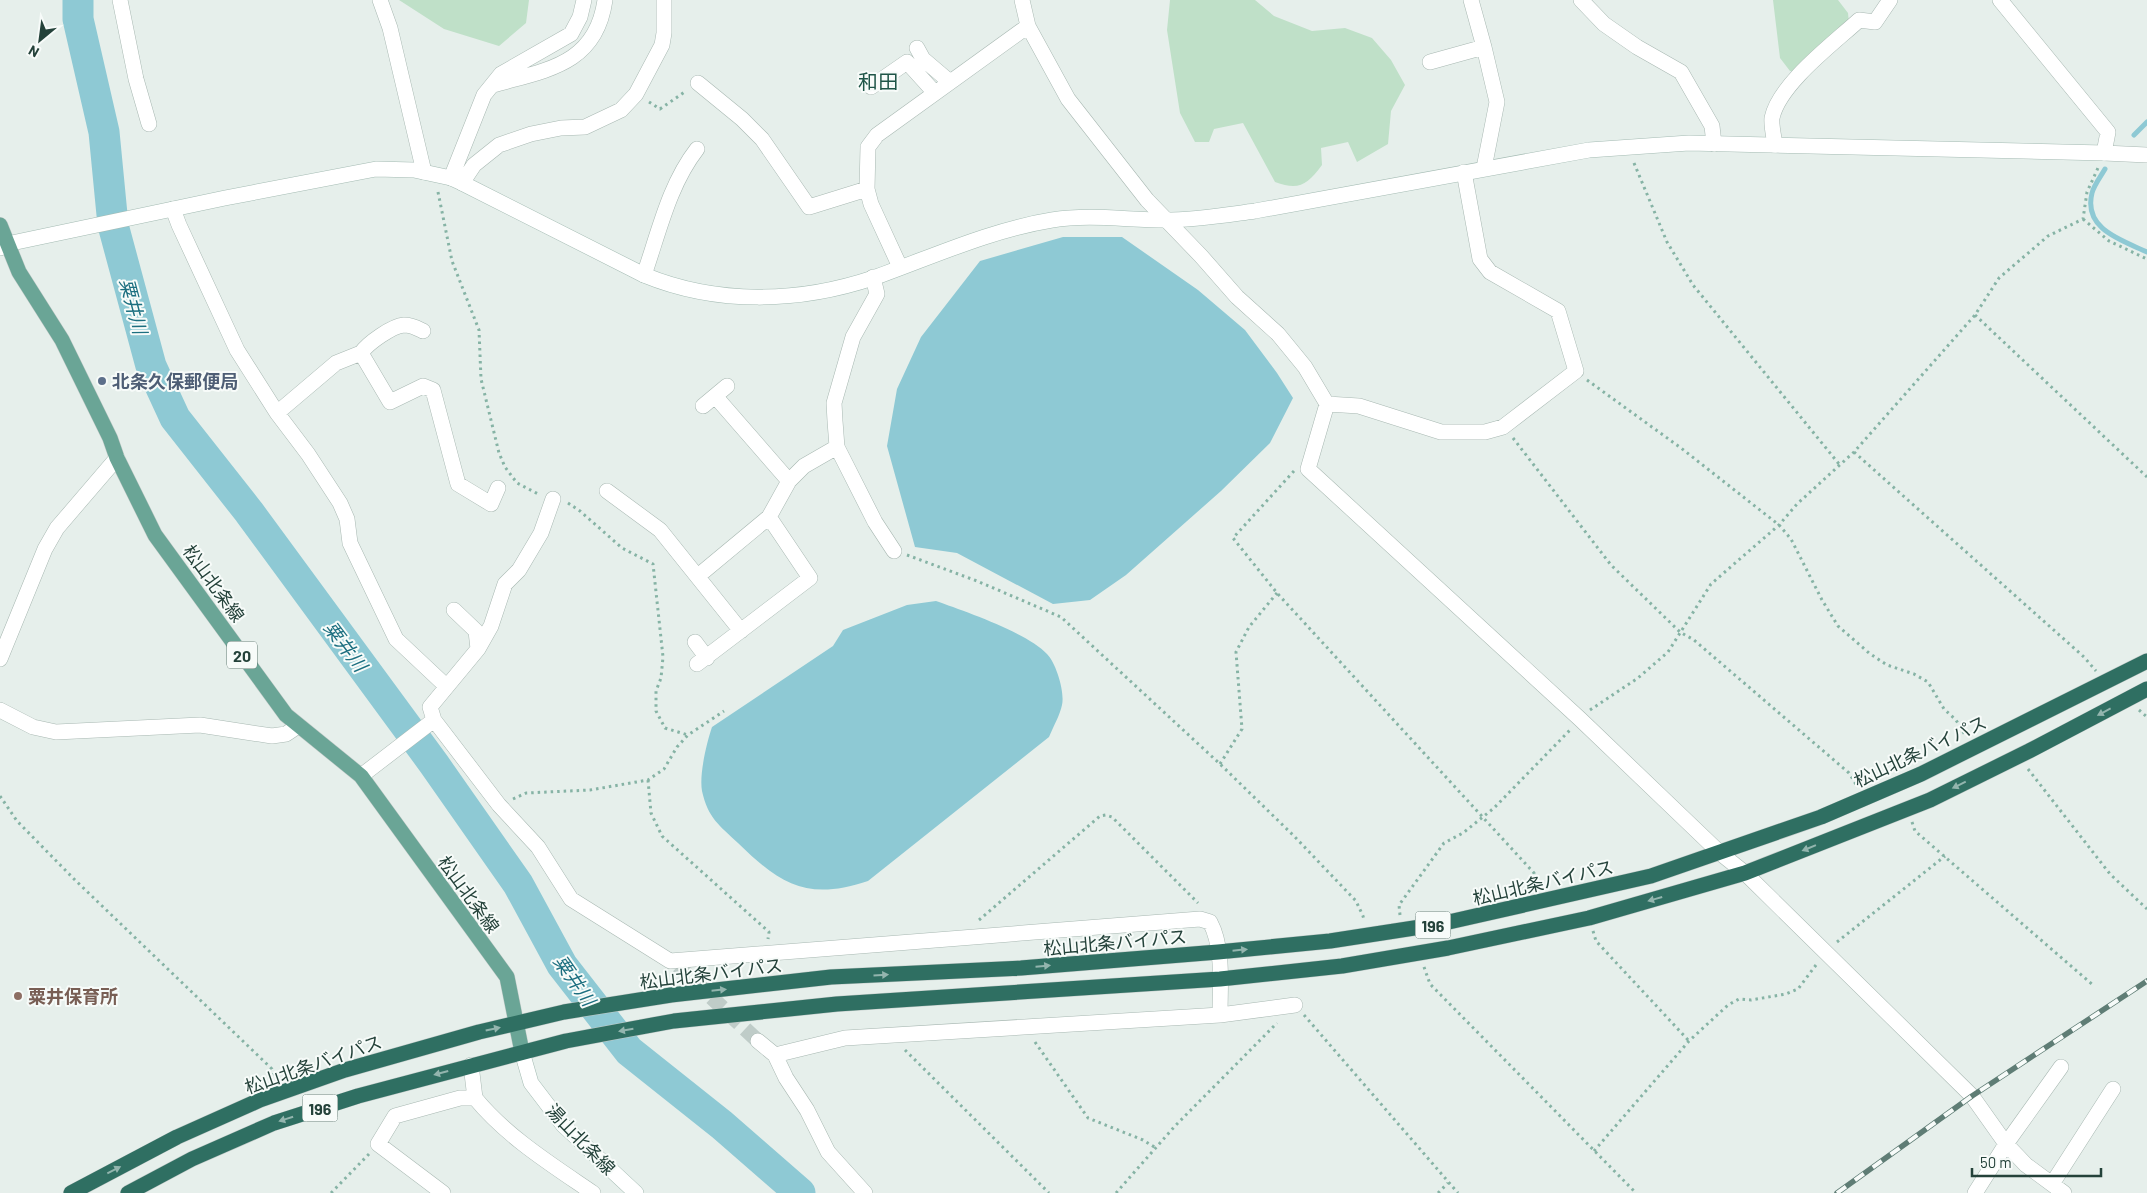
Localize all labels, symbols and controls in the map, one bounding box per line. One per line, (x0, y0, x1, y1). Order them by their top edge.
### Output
north arrow (15, 15, 65, 65)
text: N (25, 42, 42, 61)
district label: 和田 (858, 69, 898, 93)
water label: 粟井川 (116, 275, 153, 338)
place label: 北条久保郵便局 (112, 370, 238, 392)
marker: 北条久保郵便局 (96, 375, 108, 387)
street label: 松山北条線 (179, 540, 249, 626)
water label: 粟井川 (320, 616, 374, 677)
road number: 20 (227, 642, 257, 668)
one-way arrow (2097, 708, 2111, 716)
street label: 松山北条バイパス (1850, 711, 1990, 791)
one-way arrow (1952, 782, 1966, 790)
one-way arrow (1802, 844, 1816, 852)
street label: 松山北条線 (434, 851, 504, 937)
street label: 松山北条バイパス (1471, 855, 1615, 909)
one-way arrow (1648, 896, 1663, 904)
road number: 196 (1416, 912, 1450, 938)
street label: 松山北条バイパス (1042, 925, 1188, 959)
one-way arrow (1233, 946, 1249, 954)
water label: 粟井川 (549, 950, 602, 1012)
street label: 松山北条バイパス (638, 953, 784, 993)
one-way arrow (1036, 962, 1052, 970)
one-way arrow (873, 970, 889, 978)
place label: 粟井保育所 (28, 985, 118, 1007)
one-way arrow (712, 986, 728, 994)
marker: 粟井保育所 (12, 990, 24, 1002)
one-way arrow (486, 1025, 501, 1033)
one-way arrow (618, 1027, 634, 1035)
street label: 松山北条バイパス (242, 1030, 384, 1098)
one-way arrow (434, 1069, 449, 1077)
road number: 196 (302, 1094, 338, 1122)
street label: 湯山北条線 (542, 1099, 620, 1179)
one-way arrow (278, 1116, 293, 1124)
scale bar (1972, 1146, 2101, 1178)
text: 50 m (1980, 1153, 2012, 1171)
one-way arrow (106, 1166, 121, 1174)

